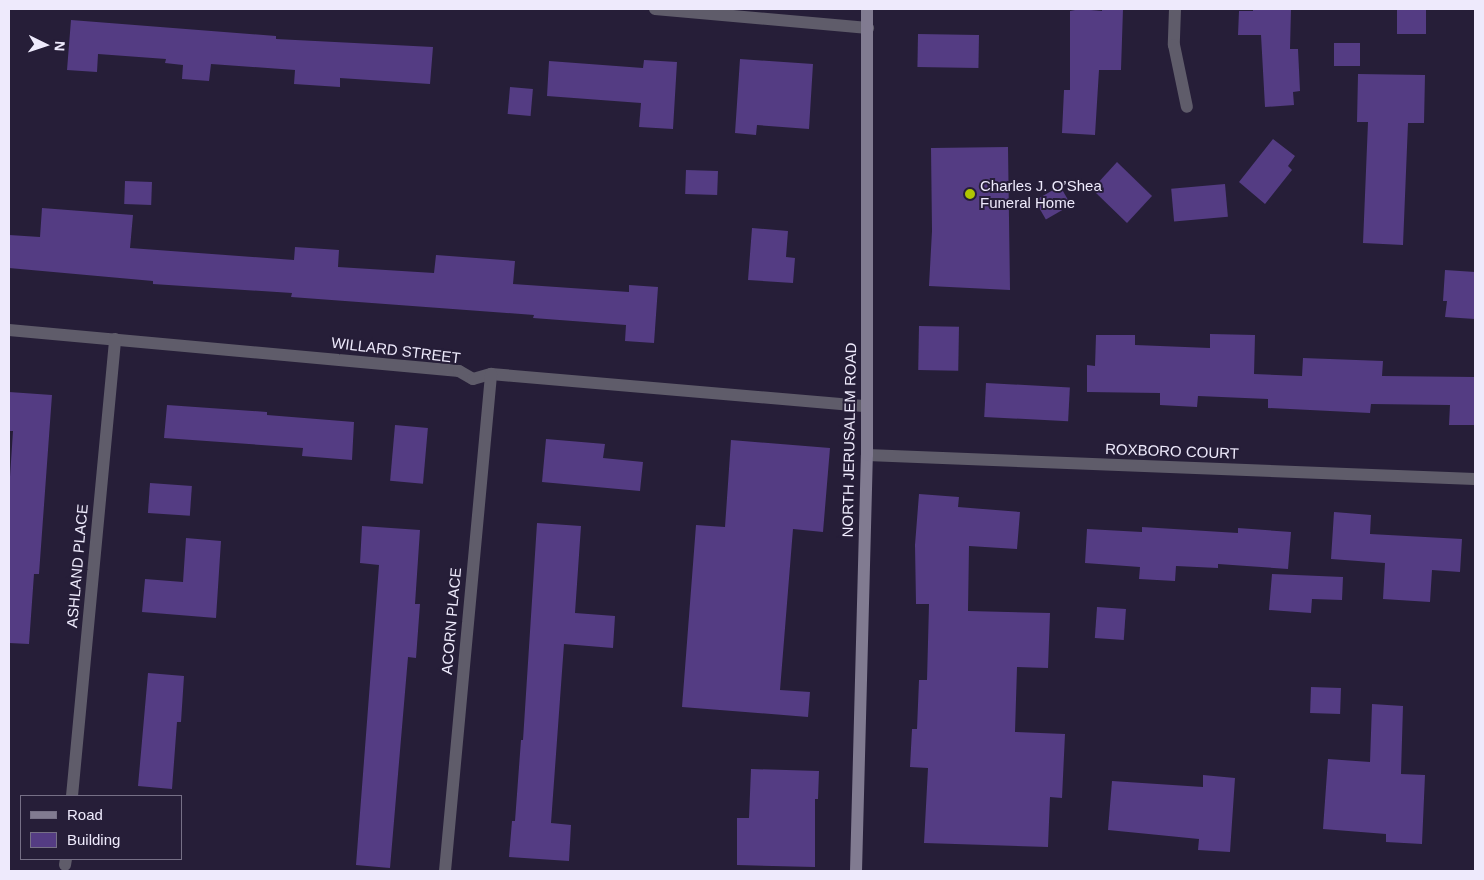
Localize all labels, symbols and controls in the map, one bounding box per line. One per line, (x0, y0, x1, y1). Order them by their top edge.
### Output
north arrow (20, 20, 70, 70)
text: N (52, 40, 68, 52)
place label: Charles J. O’Shea Funeral Home (980, 176, 1102, 211)
marker: Charles J. O’Shea Funeral Home (964, 188, 976, 200)
street label: WILLARD STREET (330, 333, 462, 367)
street label: NORTH JERUSALEM ROAD (838, 342, 860, 538)
street label: ROXBORO COURT (1105, 440, 1239, 462)
street label: ASHLAND PLACE (63, 503, 91, 629)
street label: ACORN PLACE (437, 567, 465, 675)
legend (20, 795, 182, 860)
text: Road (67, 806, 103, 823)
text: Building (67, 831, 120, 848)

